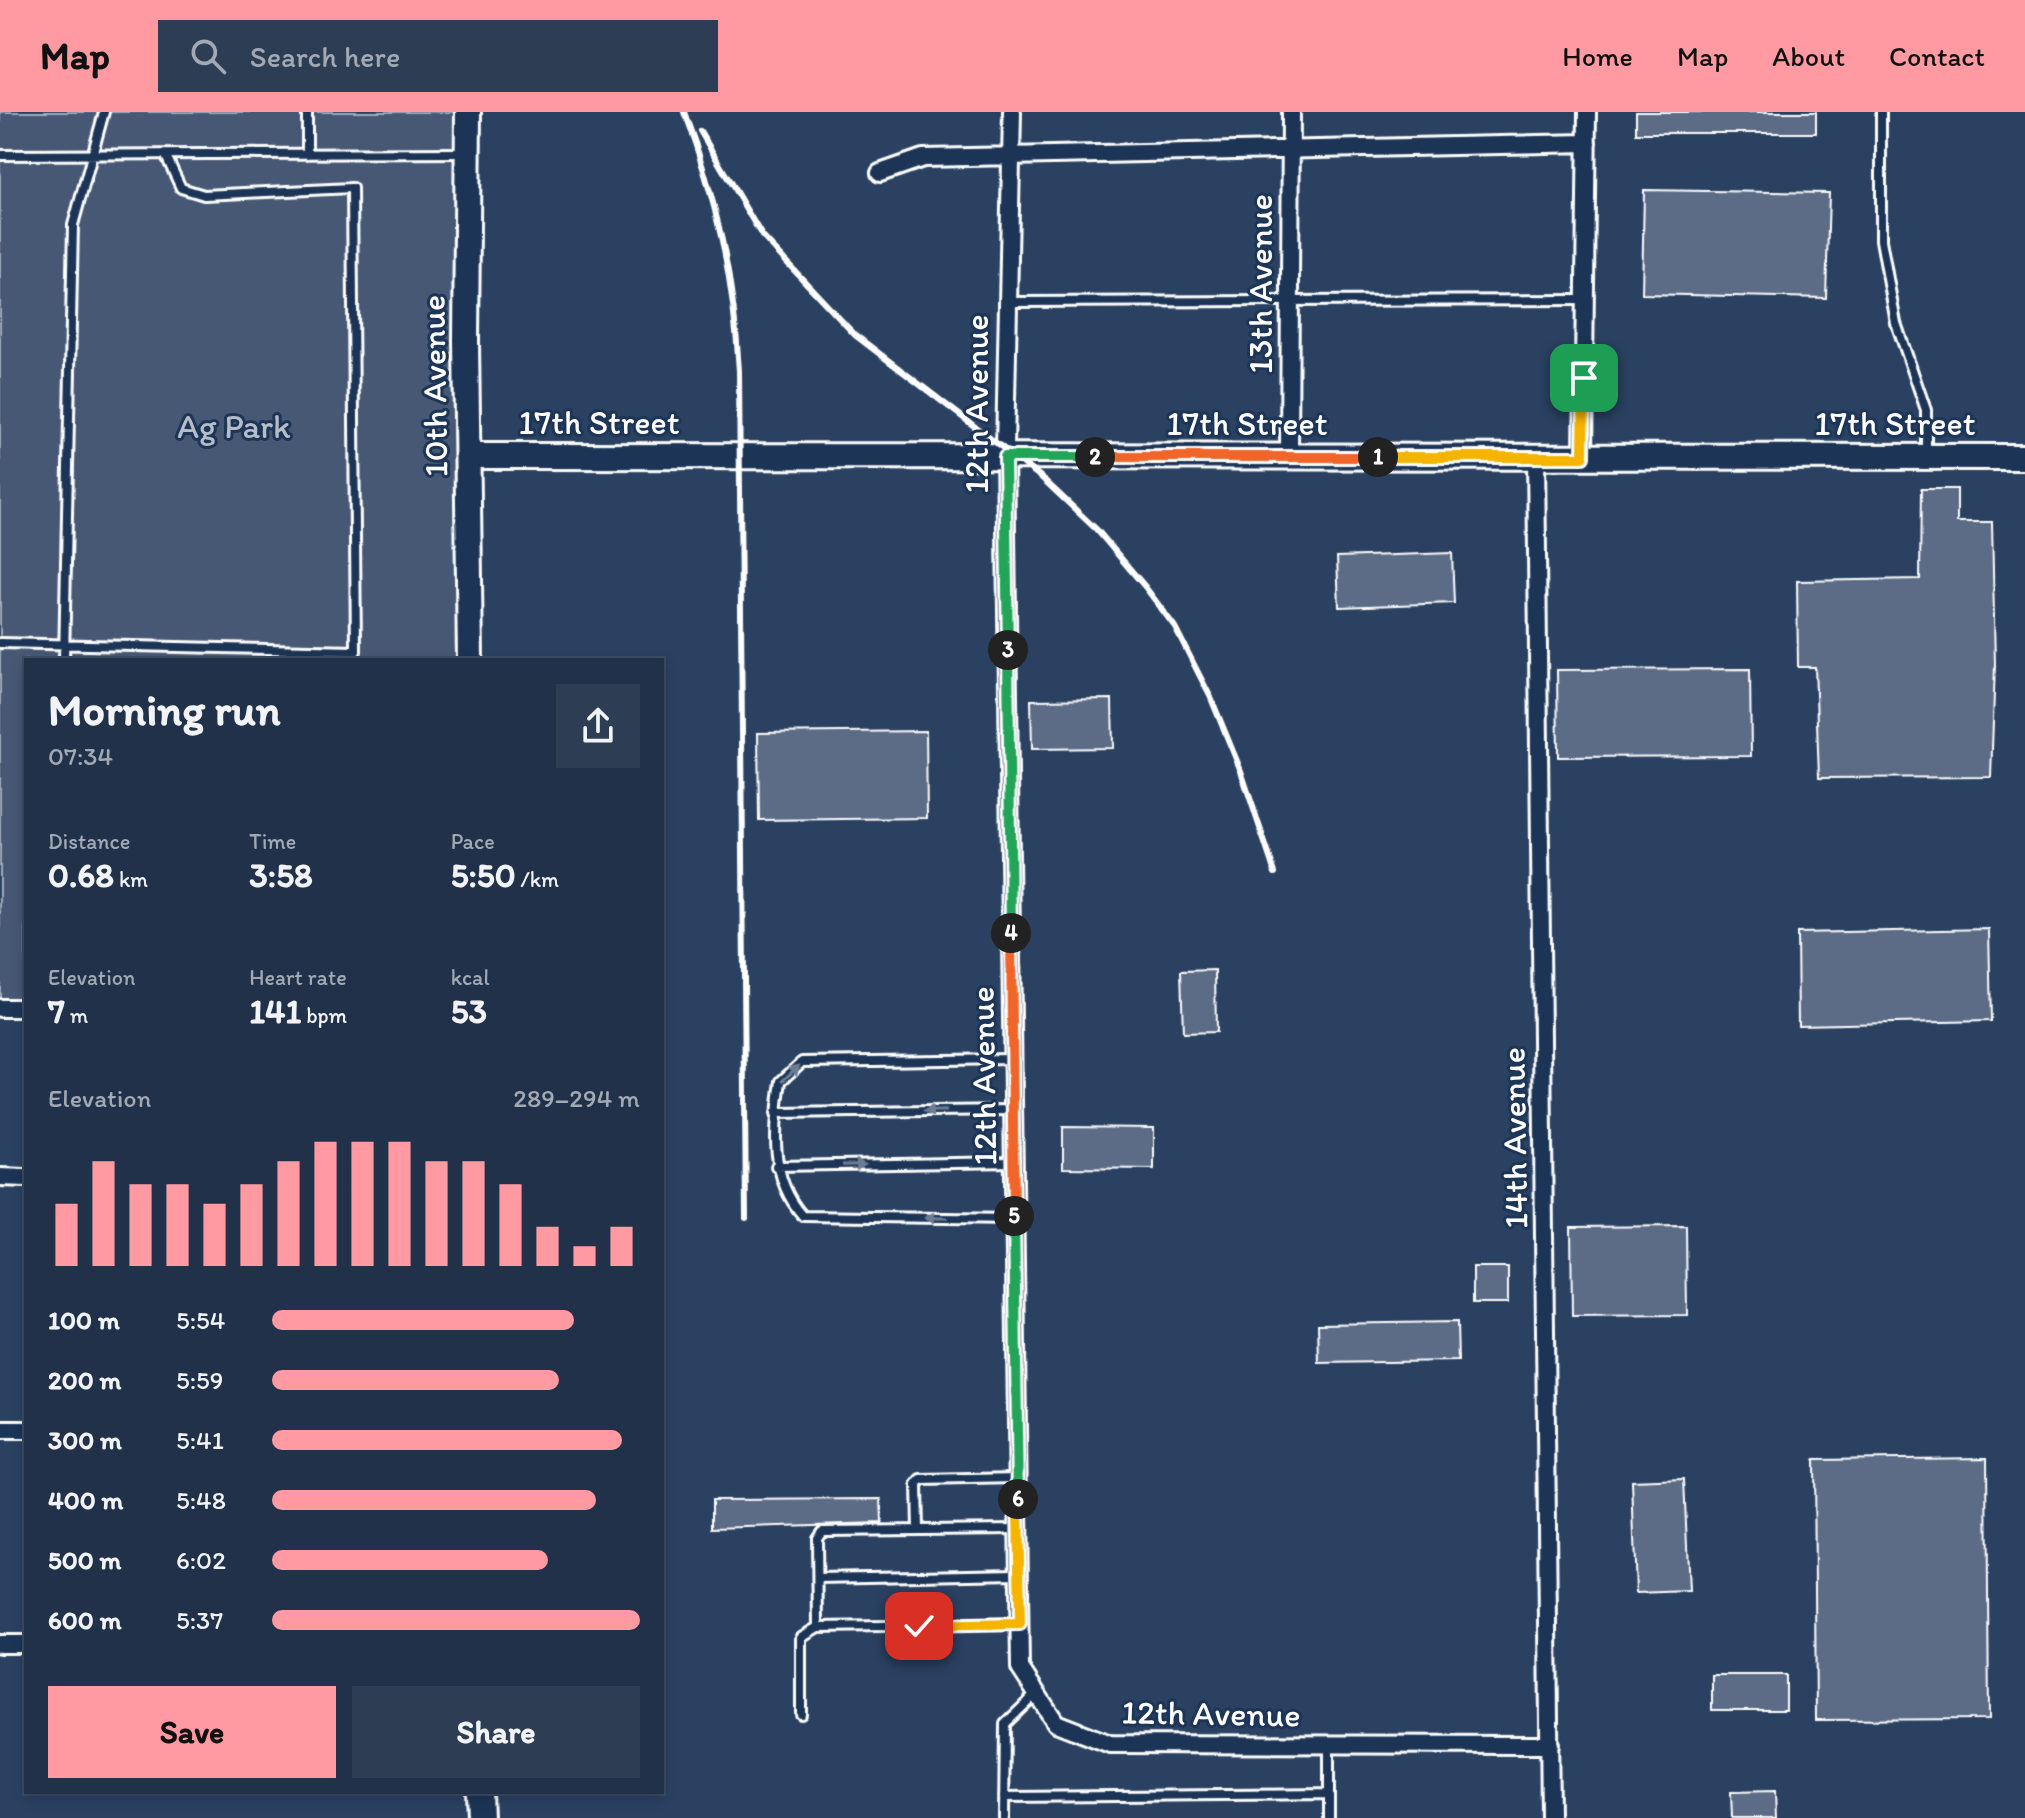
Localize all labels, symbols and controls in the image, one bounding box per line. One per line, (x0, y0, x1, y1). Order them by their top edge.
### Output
search box (158, 20, 718, 92)
text: Map (40, 33, 110, 79)
icon: search (186, 34, 230, 78)
text: Search here (250, 38, 400, 75)
text: Home (1562, 39, 1633, 73)
text: Map (1677, 39, 1728, 73)
text: About (1772, 39, 1845, 73)
text: Contact (1889, 39, 1985, 73)
street label: 13th Avenue (1240, 194, 1281, 374)
street label: 10th Avenue (412, 294, 457, 478)
street label: 12th Avenue (956, 314, 997, 494)
pin (1550, 344, 1618, 412)
icon: arrive (1562, 356, 1606, 400)
street label: 17th Street (519, 402, 680, 443)
street label: 17th Street (1167, 403, 1328, 444)
street label: 17th Street (1815, 403, 1976, 444)
park label: Ag Park (177, 406, 291, 447)
pin: 2 (1075, 437, 1115, 477)
pin: 1 (1358, 437, 1398, 477)
text: 2 (1089, 443, 1101, 470)
text: 1 (1373, 443, 1383, 470)
pin: 3 (988, 630, 1028, 670)
text: 3 (1002, 636, 1014, 663)
text: Morning run (48, 683, 281, 736)
button: share (556, 684, 640, 768)
text: 07:34 (48, 740, 113, 772)
text: Distance (48, 828, 130, 855)
text: Time (249, 828, 296, 855)
text: Pace (451, 828, 495, 855)
text: 0.68 (48, 855, 114, 896)
text: 3:58 (249, 855, 313, 896)
text: 5:50 (451, 855, 516, 896)
text: km (114, 866, 148, 893)
text: /km (516, 866, 559, 893)
pin: 4 (991, 913, 1031, 953)
text: 4 (1004, 919, 1018, 946)
text: Elevation (48, 964, 135, 991)
text: Heart rate (249, 964, 347, 991)
text: kcal (451, 964, 490, 991)
street label: 12th Avenue (961, 986, 1006, 1166)
text: 7 (48, 991, 65, 1032)
text: 141 (249, 991, 301, 1032)
text: 53 (451, 991, 487, 1032)
text: m (65, 1002, 88, 1029)
text: bpm (301, 1002, 347, 1029)
street label: 14th Avenue (1492, 1047, 1537, 1229)
one-way arrow (781, 1065, 800, 1083)
text: Elevation (48, 1082, 151, 1114)
text: 289–294 m (513, 1082, 640, 1114)
one-way arrow (922, 1104, 947, 1117)
one-way arrow (842, 1158, 867, 1171)
pin: 5 (994, 1196, 1034, 1236)
text: 5 (1008, 1202, 1020, 1229)
one-way arrow (923, 1212, 948, 1224)
text: 100 m (48, 1304, 120, 1336)
text: 5:54 (176, 1304, 225, 1336)
text: 200 m (48, 1364, 121, 1396)
text: 5:59 (176, 1364, 223, 1396)
text: 300 m (48, 1424, 122, 1456)
text: 5:41 (176, 1424, 224, 1456)
pin: 6 (998, 1479, 1038, 1519)
text: 400 m (48, 1484, 123, 1516)
text: 5:48 (176, 1484, 226, 1516)
text: 6 (1012, 1485, 1024, 1512)
text: 500 m (48, 1544, 121, 1576)
text: 6:02 (176, 1544, 226, 1576)
pin (885, 1592, 953, 1660)
text: 600 m (48, 1604, 122, 1636)
text: 5:37 (176, 1604, 223, 1636)
icon: check (897, 1604, 941, 1648)
button: Save (48, 1686, 336, 1778)
button: Share (352, 1686, 640, 1778)
street label: 12th Avenue (1121, 1691, 1301, 1736)

